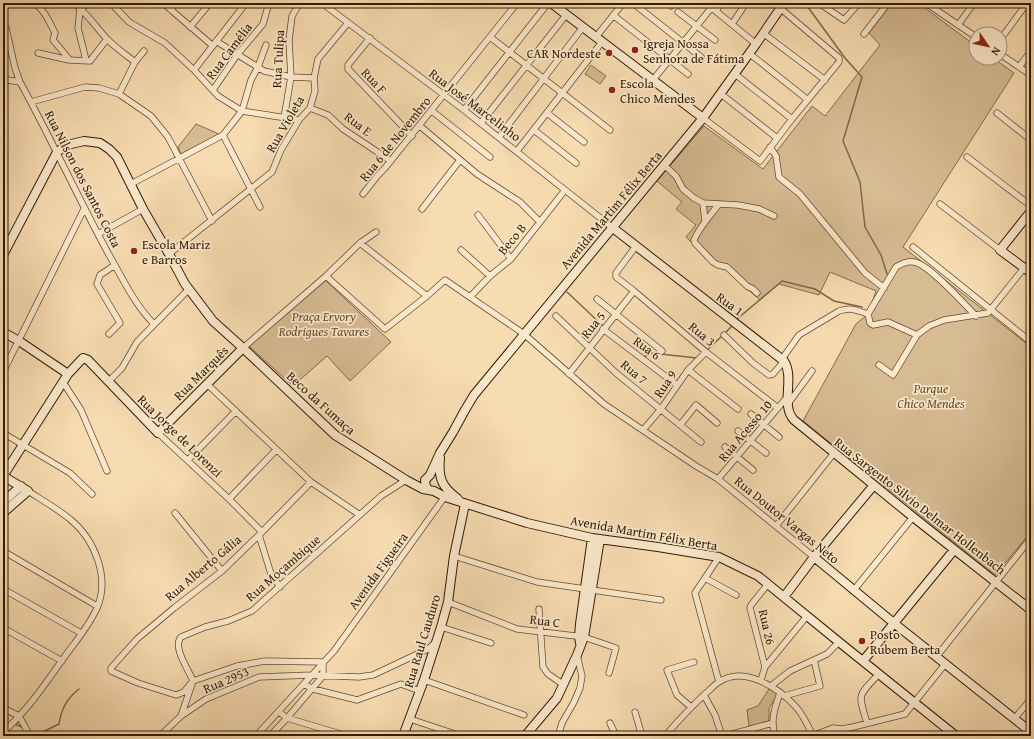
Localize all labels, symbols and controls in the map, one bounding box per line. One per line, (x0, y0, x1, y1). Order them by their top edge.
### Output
street label: Rua Camélia (201, 18, 257, 83)
north arrow (968, 26, 1008, 66)
street label: Rua Tulipa (267, 29, 289, 89)
place label: Igreja Nossa Senhora de Fátima (643, 34, 745, 68)
place label: CAR Nordeste (527, 44, 601, 63)
text: N (987, 44, 1005, 60)
marker: Igreja Nossa Senhora de Fátima (630, 45, 640, 55)
marker: CAR Nordeste (604, 48, 614, 58)
street label: Rua F (357, 64, 391, 98)
street label: Rua José Marcelinho (425, 64, 525, 146)
place label: Escola Chico Mendes (620, 74, 696, 108)
marker: Escola Chico Mendes (607, 85, 617, 95)
street label: Rua Violeta (261, 91, 309, 156)
street label: Rua 6 de Novembro (355, 92, 436, 186)
street label: Rua Nilson dos Santos Costa (40, 107, 126, 252)
street label: Rua E (340, 107, 376, 141)
street label: Avenida Martim Félix Berta (556, 146, 667, 273)
street label: Beco B (493, 219, 531, 259)
place label: Escola Mariz e Barros (142, 235, 211, 269)
marker: Escola Mariz e Barros (129, 246, 139, 256)
street label: Rua 1 (712, 288, 748, 320)
park label: Praça Ervory Rodrigues Tavares (278, 307, 370, 341)
street label: Rua 5 (576, 307, 610, 343)
street label: Rua 3 (684, 317, 720, 351)
street label: Rua 6 (629, 332, 665, 364)
street label: Rua Marquês (169, 341, 233, 405)
street label: Rua 7 (616, 355, 652, 389)
street label: Rua 9 (649, 366, 681, 402)
street label: Beco da Fumaça (282, 367, 360, 440)
park label: Parque Chico Mendes (897, 379, 965, 413)
street label: Rua Jorge de Lorenzi (133, 390, 227, 482)
street label: Rua Acesso 10 (713, 396, 777, 466)
street label: Rua Sargento Silvio Delmar Hollenbach (830, 433, 1010, 579)
street label: Rua Doutor Vargas Neto (730, 472, 844, 569)
street label: Avenida Martim Félix Berta (569, 511, 720, 555)
street label: Avenida Figueira (344, 528, 413, 613)
street label: Rua Alberto Gália (161, 530, 246, 606)
street label: Rua Moçambique (241, 530, 325, 606)
street label: Rua Raul Cauduro (399, 592, 445, 690)
street label: Rua 26 (754, 607, 780, 647)
street label: Rua C (529, 610, 561, 632)
place label: Posto Rubem Berta (870, 625, 941, 659)
marker: Posto Rubem Berta (857, 636, 867, 646)
street label: Rua 2953 (200, 662, 252, 698)

